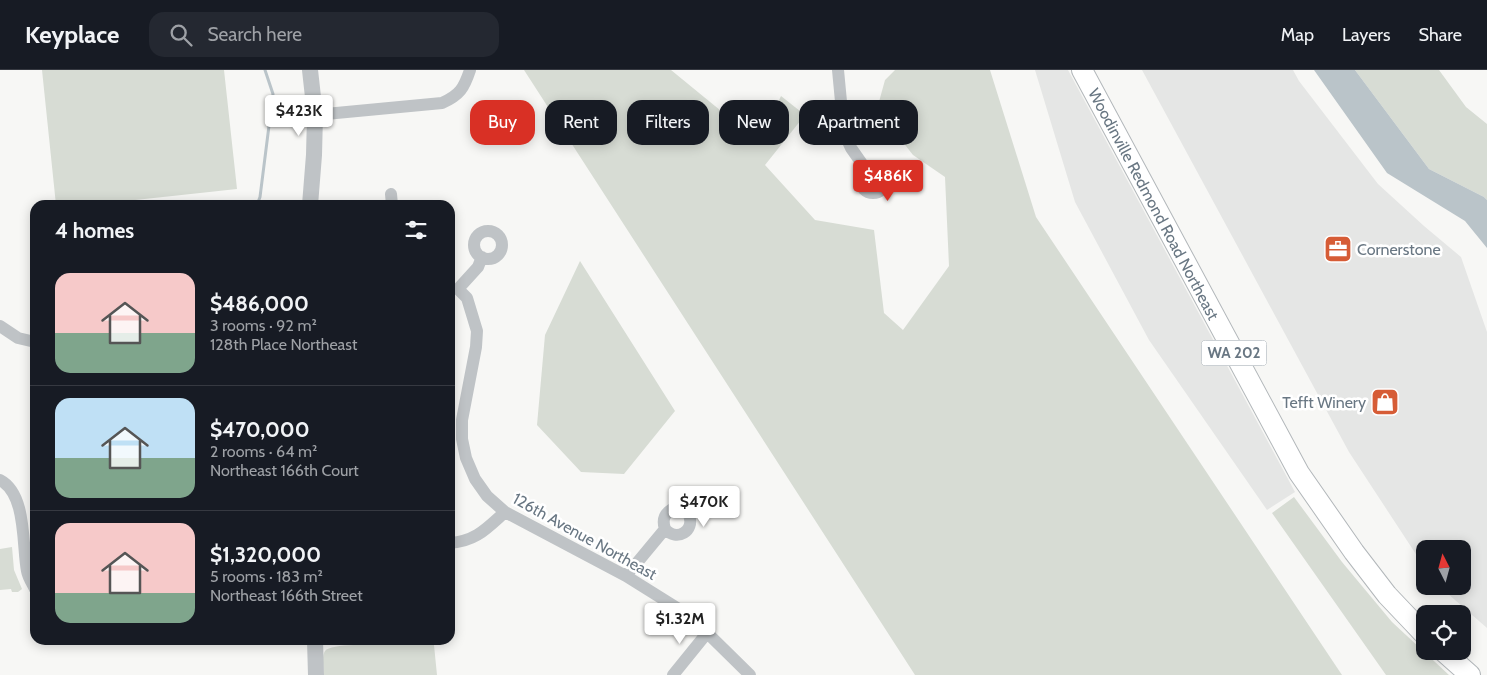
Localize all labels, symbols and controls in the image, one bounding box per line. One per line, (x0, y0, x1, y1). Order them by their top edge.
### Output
search box (149, 12, 499, 57)
text: Keyplace (25, 20, 119, 49)
icon: search (167, 21, 195, 49)
text: Search here (207, 23, 302, 46)
text: Map (1281, 24, 1314, 46)
text: Layers (1342, 24, 1391, 46)
text: Share (1419, 24, 1462, 46)
street label: Woodinville Redmond Road Northeast (1084, 85, 1223, 324)
pin: $423K (264, 94, 334, 137)
chip: Buy (470, 100, 535, 145)
chip: Rent (545, 100, 617, 145)
chip: Filters (627, 100, 709, 145)
chip: New (719, 100, 789, 145)
chip: Apartment (799, 100, 918, 145)
text: $423K (276, 101, 322, 120)
pin: $486K (853, 160, 923, 202)
text: $486K (864, 166, 912, 185)
icon: filters (402, 216, 430, 244)
text: 4 homes (55, 218, 134, 243)
office icon: Cornerstone (1323, 234, 1353, 264)
place label: Cornerstone (1357, 240, 1441, 259)
text: $486,000 (210, 291, 309, 316)
icon: home (95, 293, 155, 353)
text: 3 rooms · 92 m² (210, 316, 317, 335)
text: 128th Place Northeast (210, 335, 357, 354)
road number: WA 202 (1202, 340, 1266, 366)
shop icon: Tefft Winery (1370, 387, 1400, 417)
place label: Tefft Winery (1282, 393, 1366, 412)
text: $470,000 (210, 417, 310, 442)
icon: home (95, 418, 155, 478)
text: 2 rooms · 64 m² (210, 442, 317, 461)
text: Northeast 166th Court (210, 461, 359, 480)
pin: $470K (669, 486, 739, 528)
street label: 126th Avenue Northeast (510, 489, 661, 584)
text: $470K (680, 492, 728, 511)
north arrow (1416, 540, 1471, 595)
map controls (1416, 540, 1471, 660)
text: $1,320,000 (210, 542, 321, 567)
icon: home (95, 543, 155, 603)
text: 5 rooms · 183 m² (210, 567, 323, 586)
text: Northeast 166th Street (210, 586, 363, 605)
pin: $1.32M (639, 602, 721, 645)
button: locate (1416, 605, 1471, 660)
text: $1.32M (655, 609, 705, 628)

